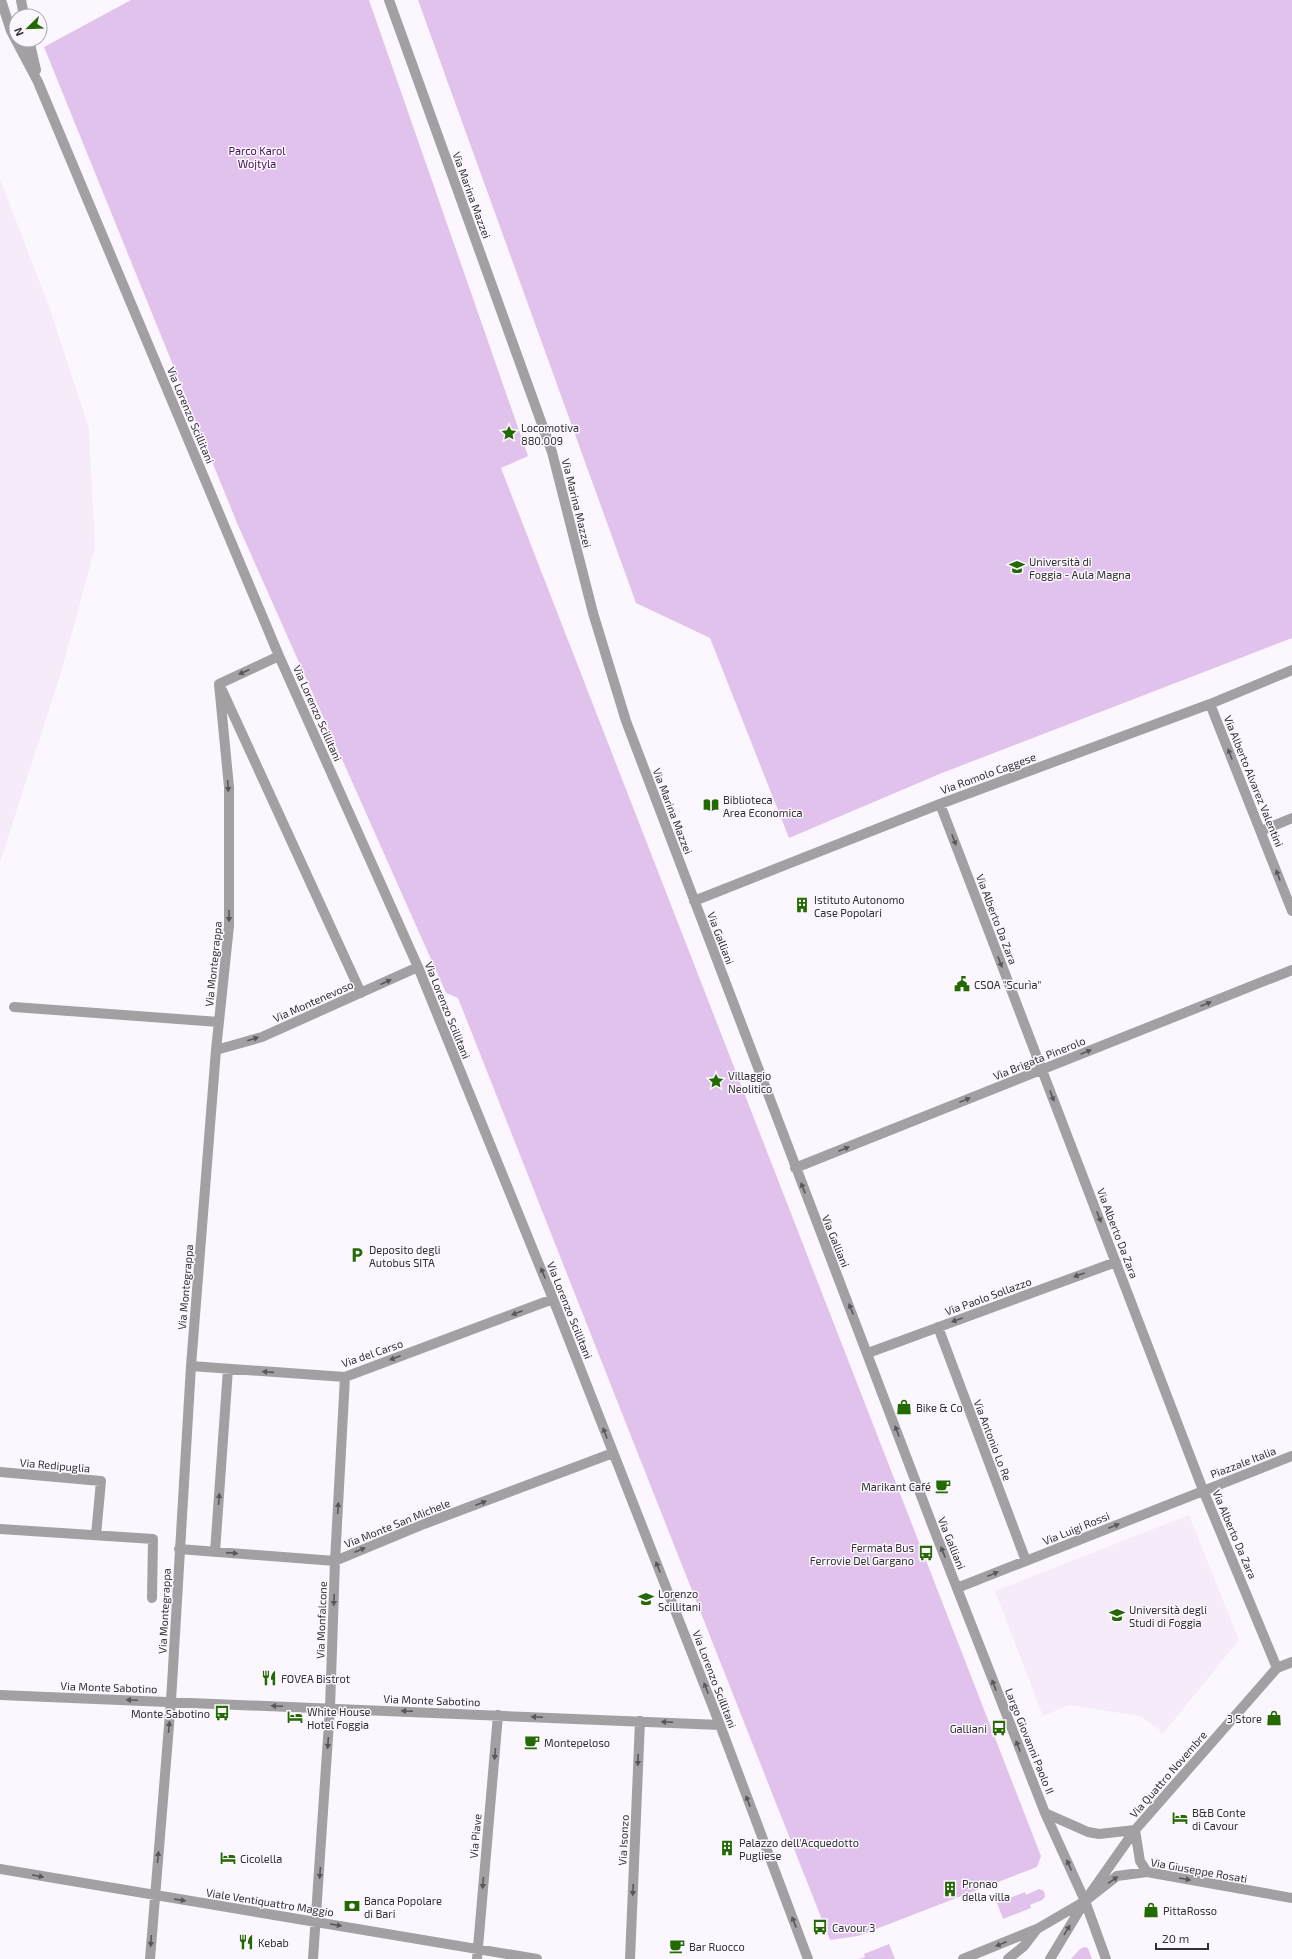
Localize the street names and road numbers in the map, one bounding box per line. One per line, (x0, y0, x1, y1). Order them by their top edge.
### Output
street label: Via Marina Mazzei (450, 150, 494, 240)
street label: Via Lorenzo Scillitani (165, 365, 217, 465)
street label: Via Marina Mazzei (560, 457, 594, 549)
street label: Via Lorenzo Scillitani (291, 663, 345, 763)
street label: Via Alberto Alvarez Valentini (1222, 713, 1286, 849)
street label: Via Romolo Caggese (938, 750, 1038, 796)
street label: Via Marina Mazzei (651, 766, 695, 856)
street label: Via Alberto Da Zara (974, 872, 1020, 966)
street label: Via Galliani (705, 910, 737, 966)
street label: Via Montegrappa (202, 921, 224, 1007)
street label: Via Lorenzo Scillitani (423, 960, 473, 1060)
street label: Via Montenevoso (271, 977, 355, 1025)
street label: Via Brigata Pinerolo (991, 1034, 1087, 1082)
street label: Via Alberto Da Zara (1095, 1186, 1141, 1280)
street label: Via Galliani (820, 1213, 852, 1269)
street label: Via Montegrappa (175, 1244, 195, 1330)
street label: Via Lorenzo Scillitani (545, 1260, 595, 1360)
street label: Via Paolo Sollazzo (943, 1274, 1033, 1318)
street label: Via del Carso (340, 1336, 404, 1370)
street label: Via Antonio Lo Re (971, 1397, 1015, 1483)
street label: Piazzale Italia (1208, 1444, 1278, 1480)
street label: Via Redipuglia (19, 1455, 91, 1475)
street label: Via Alberto Da Zara (1210, 1487, 1260, 1581)
street label: Via Monte San Michele (342, 1496, 452, 1550)
street label: Via Luigi Rossi (1041, 1509, 1111, 1547)
street label: Via Galliani (936, 1515, 968, 1571)
street label: Via Montegrappa (155, 1568, 173, 1654)
street label: Via Monfalcone (313, 1581, 329, 1659)
street label: Via Lorenzo Scillitani (690, 1628, 740, 1730)
street label: Via Monte Sabotino (60, 1679, 158, 1695)
street label: Largo Giovanni Paolo II (1003, 1686, 1057, 1796)
street label: Via Monte Sabotino (383, 1692, 481, 1708)
street label: Via Quattro Novembre (1127, 1728, 1210, 1821)
street label: Via Piave (467, 1813, 483, 1859)
street label: Via Isonzo (615, 1814, 631, 1866)
street label: Via Giuseppe Rosati (1150, 1855, 1248, 1885)
street label: Viale Ventiquattro Maggio (205, 1885, 335, 1919)

